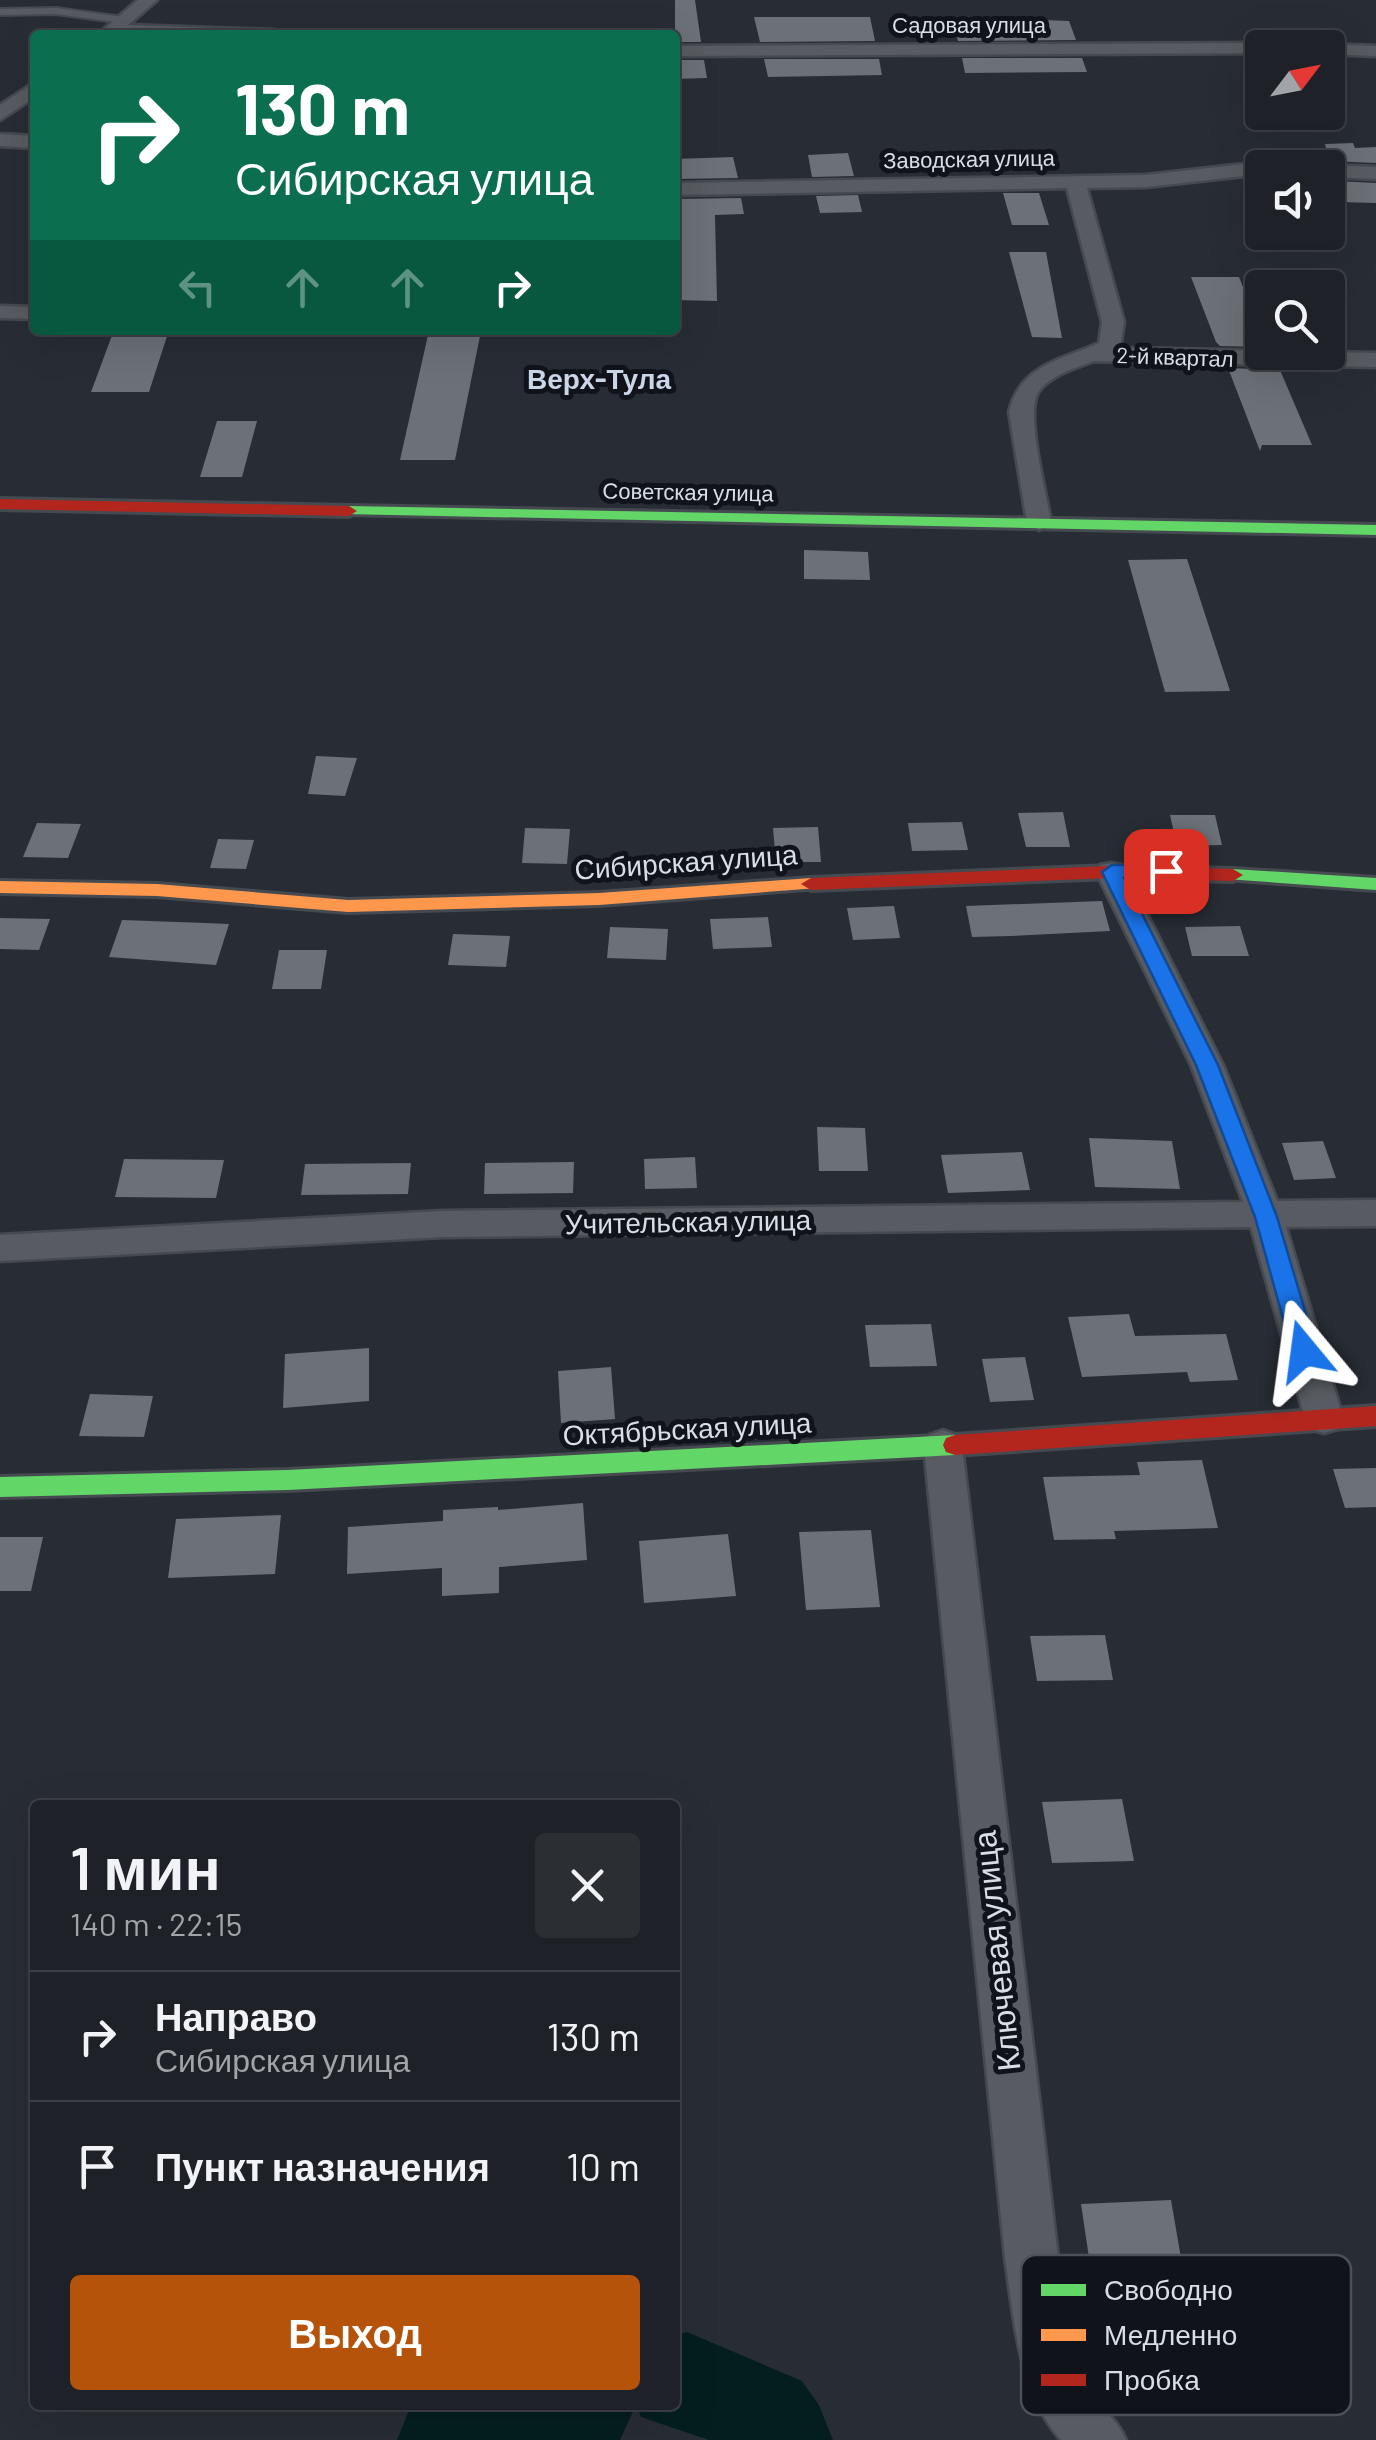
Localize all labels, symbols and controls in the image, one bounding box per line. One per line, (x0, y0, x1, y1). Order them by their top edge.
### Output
street label: Садовая улица (892, 11, 1047, 38)
north arrow (1245, 30, 1345, 130)
map controls (1245, 30, 1345, 370)
text: 130 m (235, 65, 410, 149)
icon: right (70, 70, 200, 200)
street label: Заводская улица (883, 143, 1056, 173)
text: Сибирская улица (235, 150, 594, 204)
button: sound (1245, 150, 1345, 250)
icon: left (170, 260, 225, 315)
icon: ahead (275, 260, 330, 315)
icon: ahead (380, 260, 435, 315)
icon: right (485, 260, 540, 315)
button: search (1245, 270, 1345, 370)
street label: 2-й квартал (1116, 341, 1234, 372)
district label: Верх-Тула (527, 361, 672, 395)
street label: Советская улица (602, 477, 775, 507)
pin (1124, 829, 1209, 914)
street label: Сибирская улица (573, 836, 799, 886)
icon: arrive (1139, 844, 1194, 899)
street label: Учительская улица (565, 1202, 812, 1240)
position arrow (1252, 1299, 1356, 1403)
street label: Октябрьская улица (562, 1404, 812, 1451)
street label: Ключевая улица (963, 1829, 1028, 2073)
text: 1 мин (70, 1830, 221, 1902)
button: close (535, 1833, 640, 1938)
text: 140 m · 22:15 (70, 1904, 242, 1942)
text: Направо (155, 1993, 317, 2039)
icon: right (70, 2009, 125, 2064)
text: 130 m (547, 2013, 640, 2059)
text: Сибирская улица (155, 2040, 410, 2078)
icon: arrive (70, 2139, 125, 2194)
text: Пункт назначения (155, 2143, 490, 2189)
text: 10 m (566, 2143, 640, 2189)
legend (1021, 2255, 1351, 2415)
text: Свободно (1104, 2272, 1233, 2306)
button: Выход (70, 2275, 640, 2390)
text: Медленно (1104, 2317, 1237, 2351)
text: Пробка (1104, 2362, 1200, 2396)

